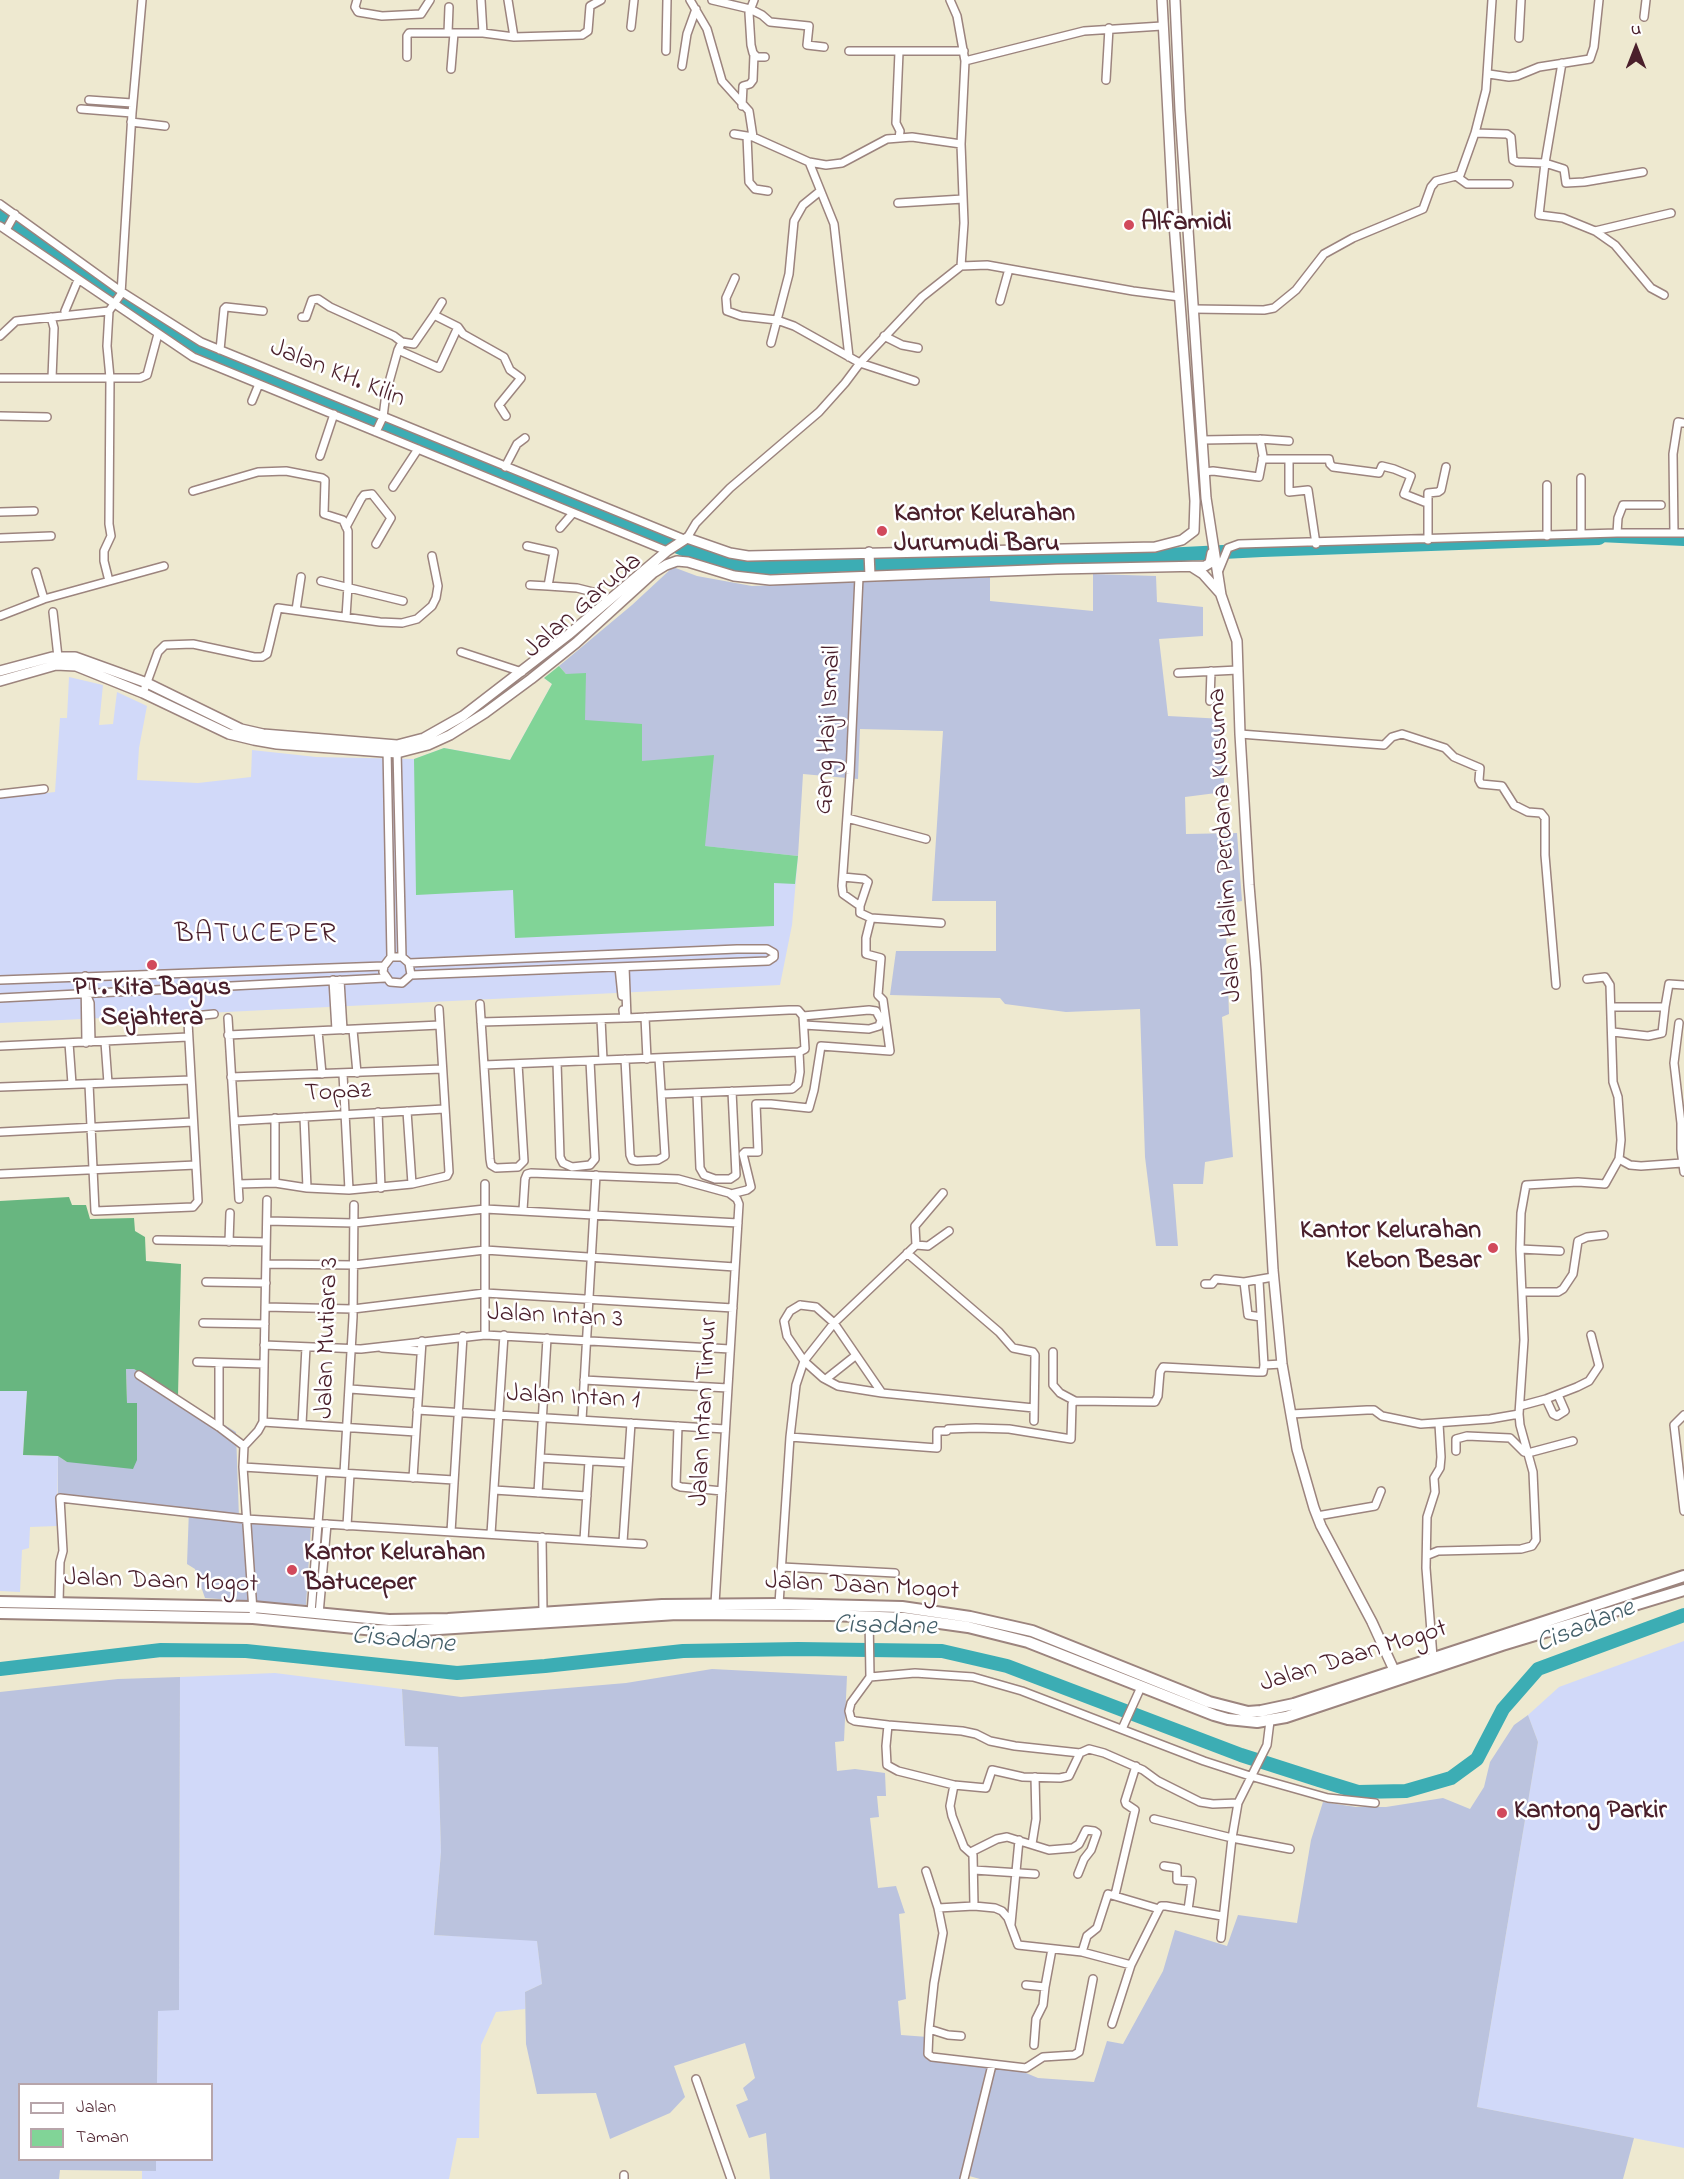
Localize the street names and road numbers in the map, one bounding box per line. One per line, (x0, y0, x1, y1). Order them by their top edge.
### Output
street label: Jalan KH. Kilin (265, 334, 409, 416)
street label: Jalan Garuda (519, 547, 649, 667)
street label: Gang Haji Ismail (810, 645, 850, 815)
street label: Jalan Halim Perdana Kusuma (1203, 687, 1251, 1003)
street label: Topaz (304, 1077, 372, 1111)
street label: Jalan Mutiara 3 (311, 1257, 347, 1419)
street label: Jalan Intan 3 (486, 1299, 624, 1337)
street label: Jalan Intan Timur (685, 1317, 727, 1507)
street label: Jalan Intan 1 (505, 1380, 641, 1418)
street label: Jalan Daan Mogot (63, 1564, 259, 1602)
street label: Jalan Daan Mogot (764, 1567, 960, 1609)
street label: Jalan Daan Mogot (1257, 1615, 1451, 1701)

